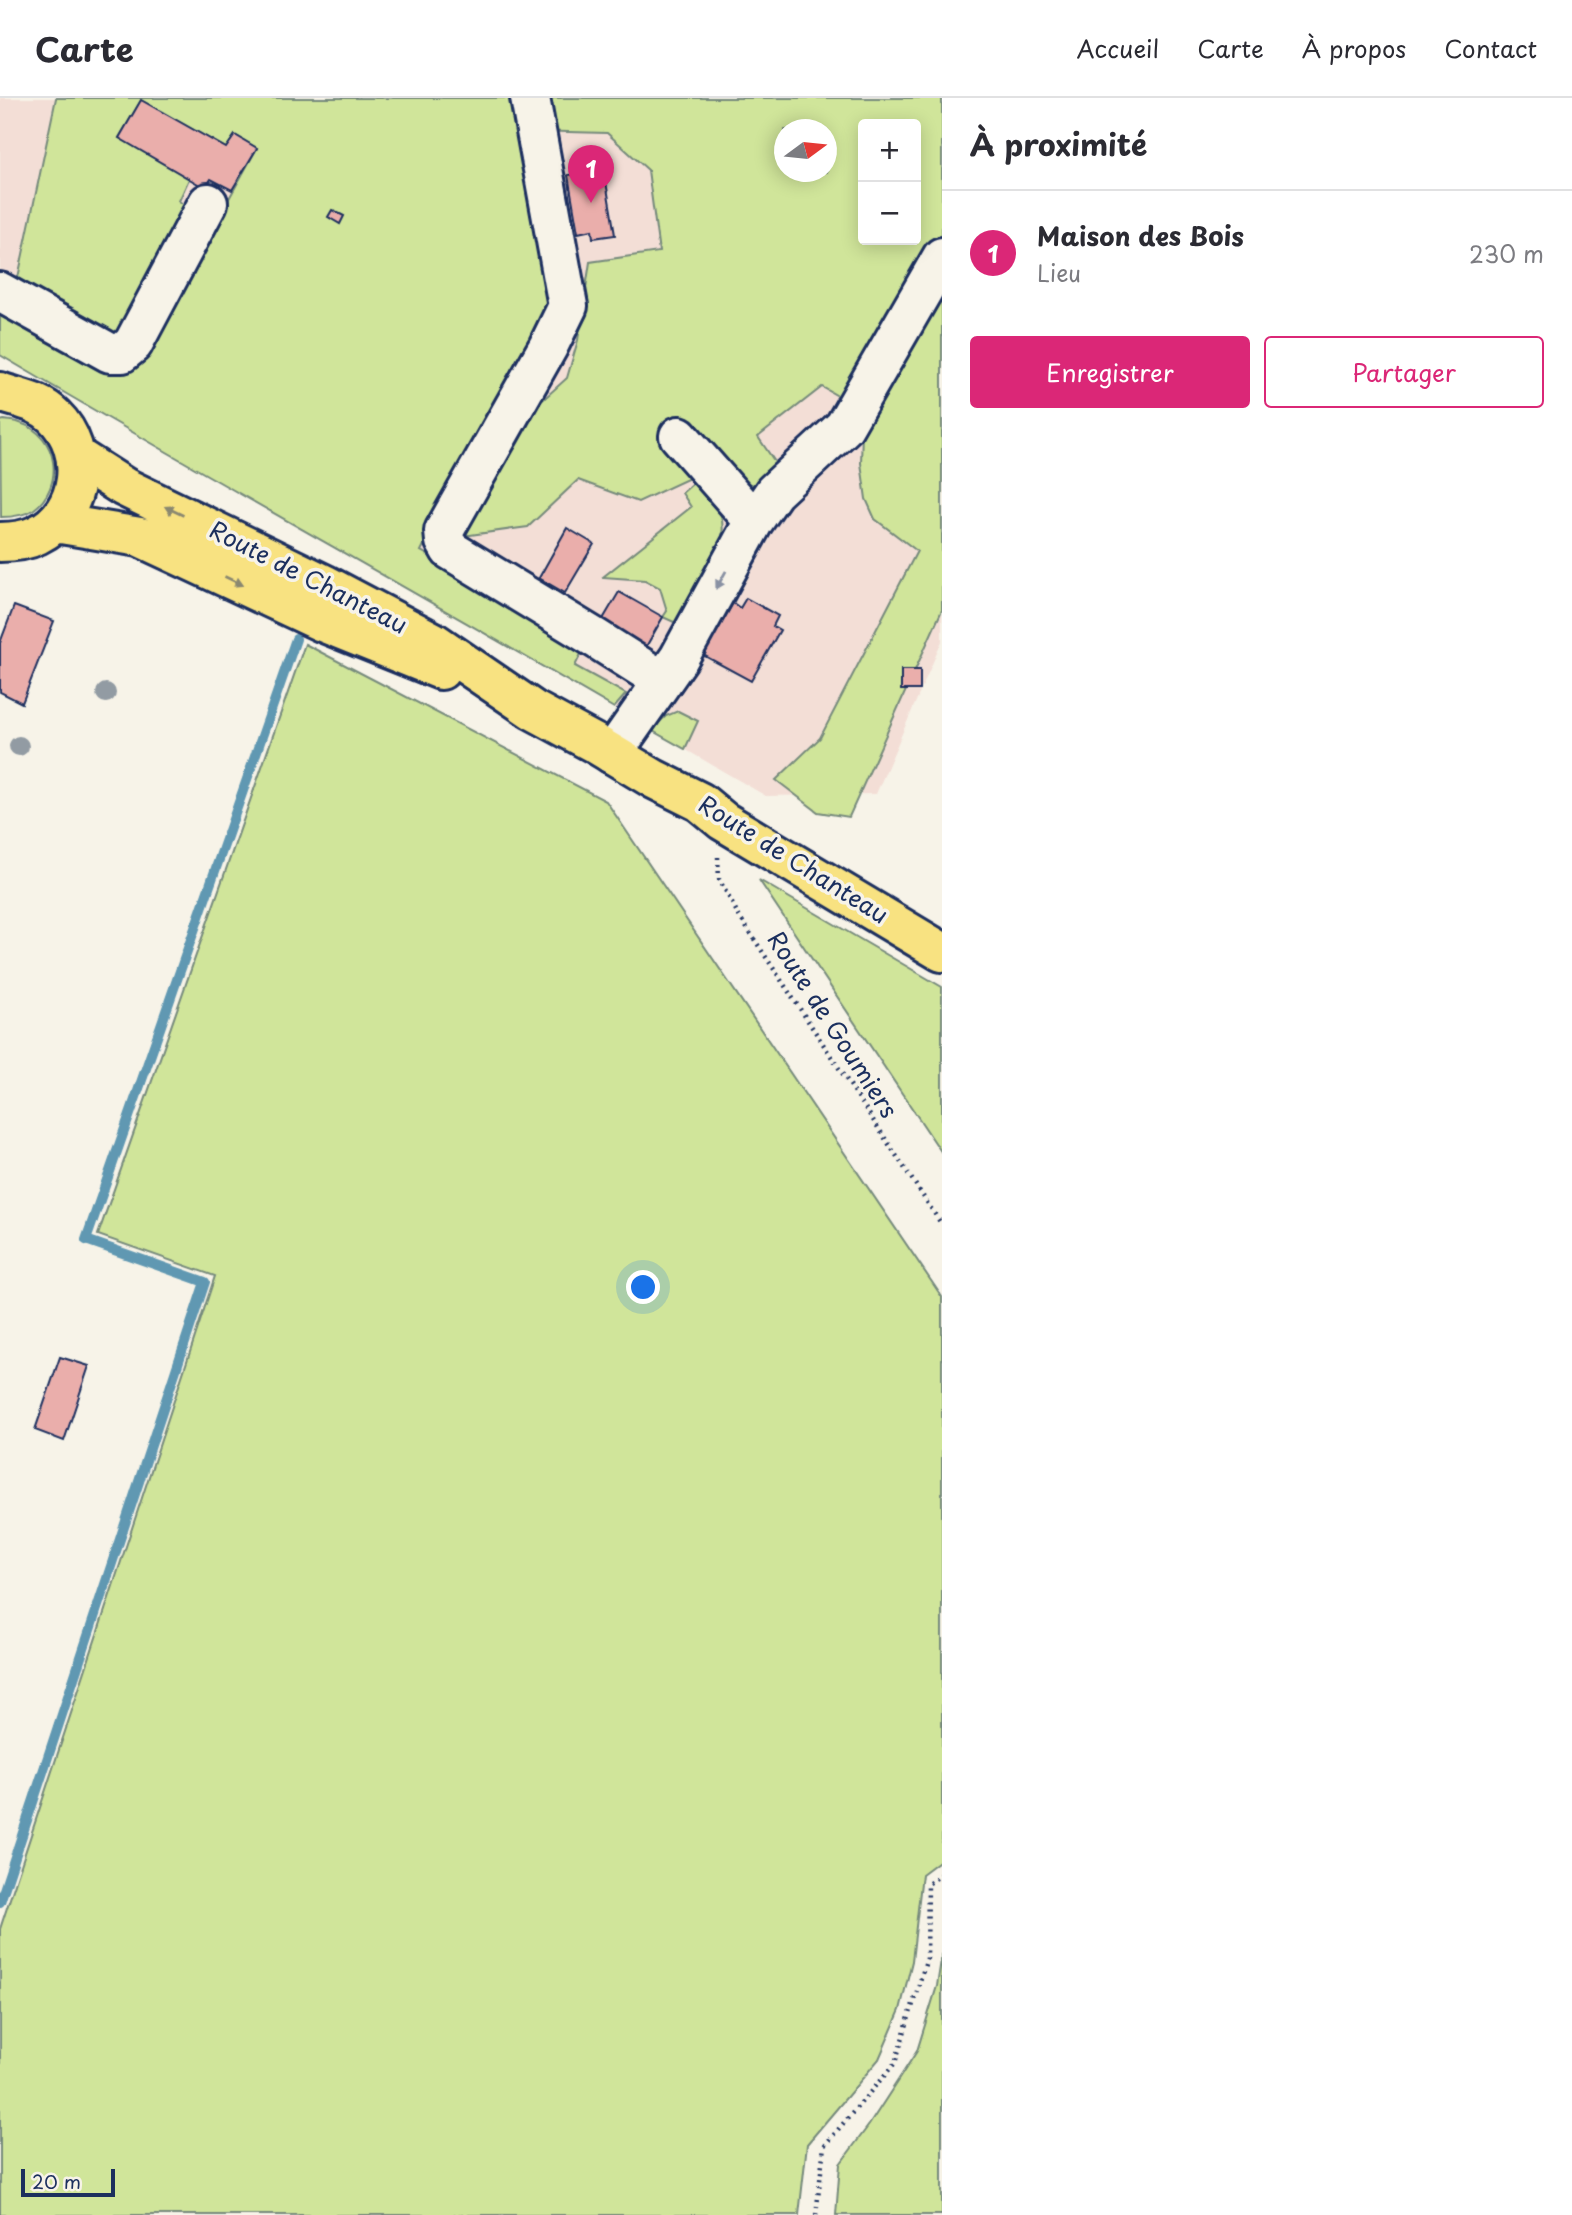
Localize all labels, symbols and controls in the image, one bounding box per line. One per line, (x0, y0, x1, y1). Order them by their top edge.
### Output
text: Carte (35, 23, 134, 73)
text: Accueil (1076, 30, 1159, 66)
text: Carte (1197, 30, 1264, 66)
text: À propos (1302, 30, 1406, 66)
text: Contact (1444, 30, 1537, 66)
north arrow (774, 119, 837, 182)
map controls (858, 119, 921, 245)
button: + (858, 119, 921, 182)
text: À proximité (970, 121, 1147, 166)
pin: 1 (568, 145, 614, 203)
button: − (858, 182, 921, 245)
text: Maison des Bois (1037, 216, 1244, 255)
text: 1 (988, 236, 999, 271)
text: 230 m (1469, 236, 1544, 271)
text: Lieu (1037, 255, 1081, 290)
button: Enregistrer (970, 336, 1250, 408)
button: Partager (1264, 336, 1544, 408)
one-way arrow (164, 505, 184, 517)
street label: Route de Chanteau (203, 511, 414, 642)
one-way arrow (715, 571, 727, 590)
one-way arrow (224, 576, 245, 587)
street label: Route de Chanteau (692, 785, 896, 931)
street label: Route de Goumiers (760, 923, 908, 1125)
your location (626, 1270, 660, 1304)
scale bar (21, 2166, 116, 2198)
text: 20 m (32, 2167, 81, 2195)

